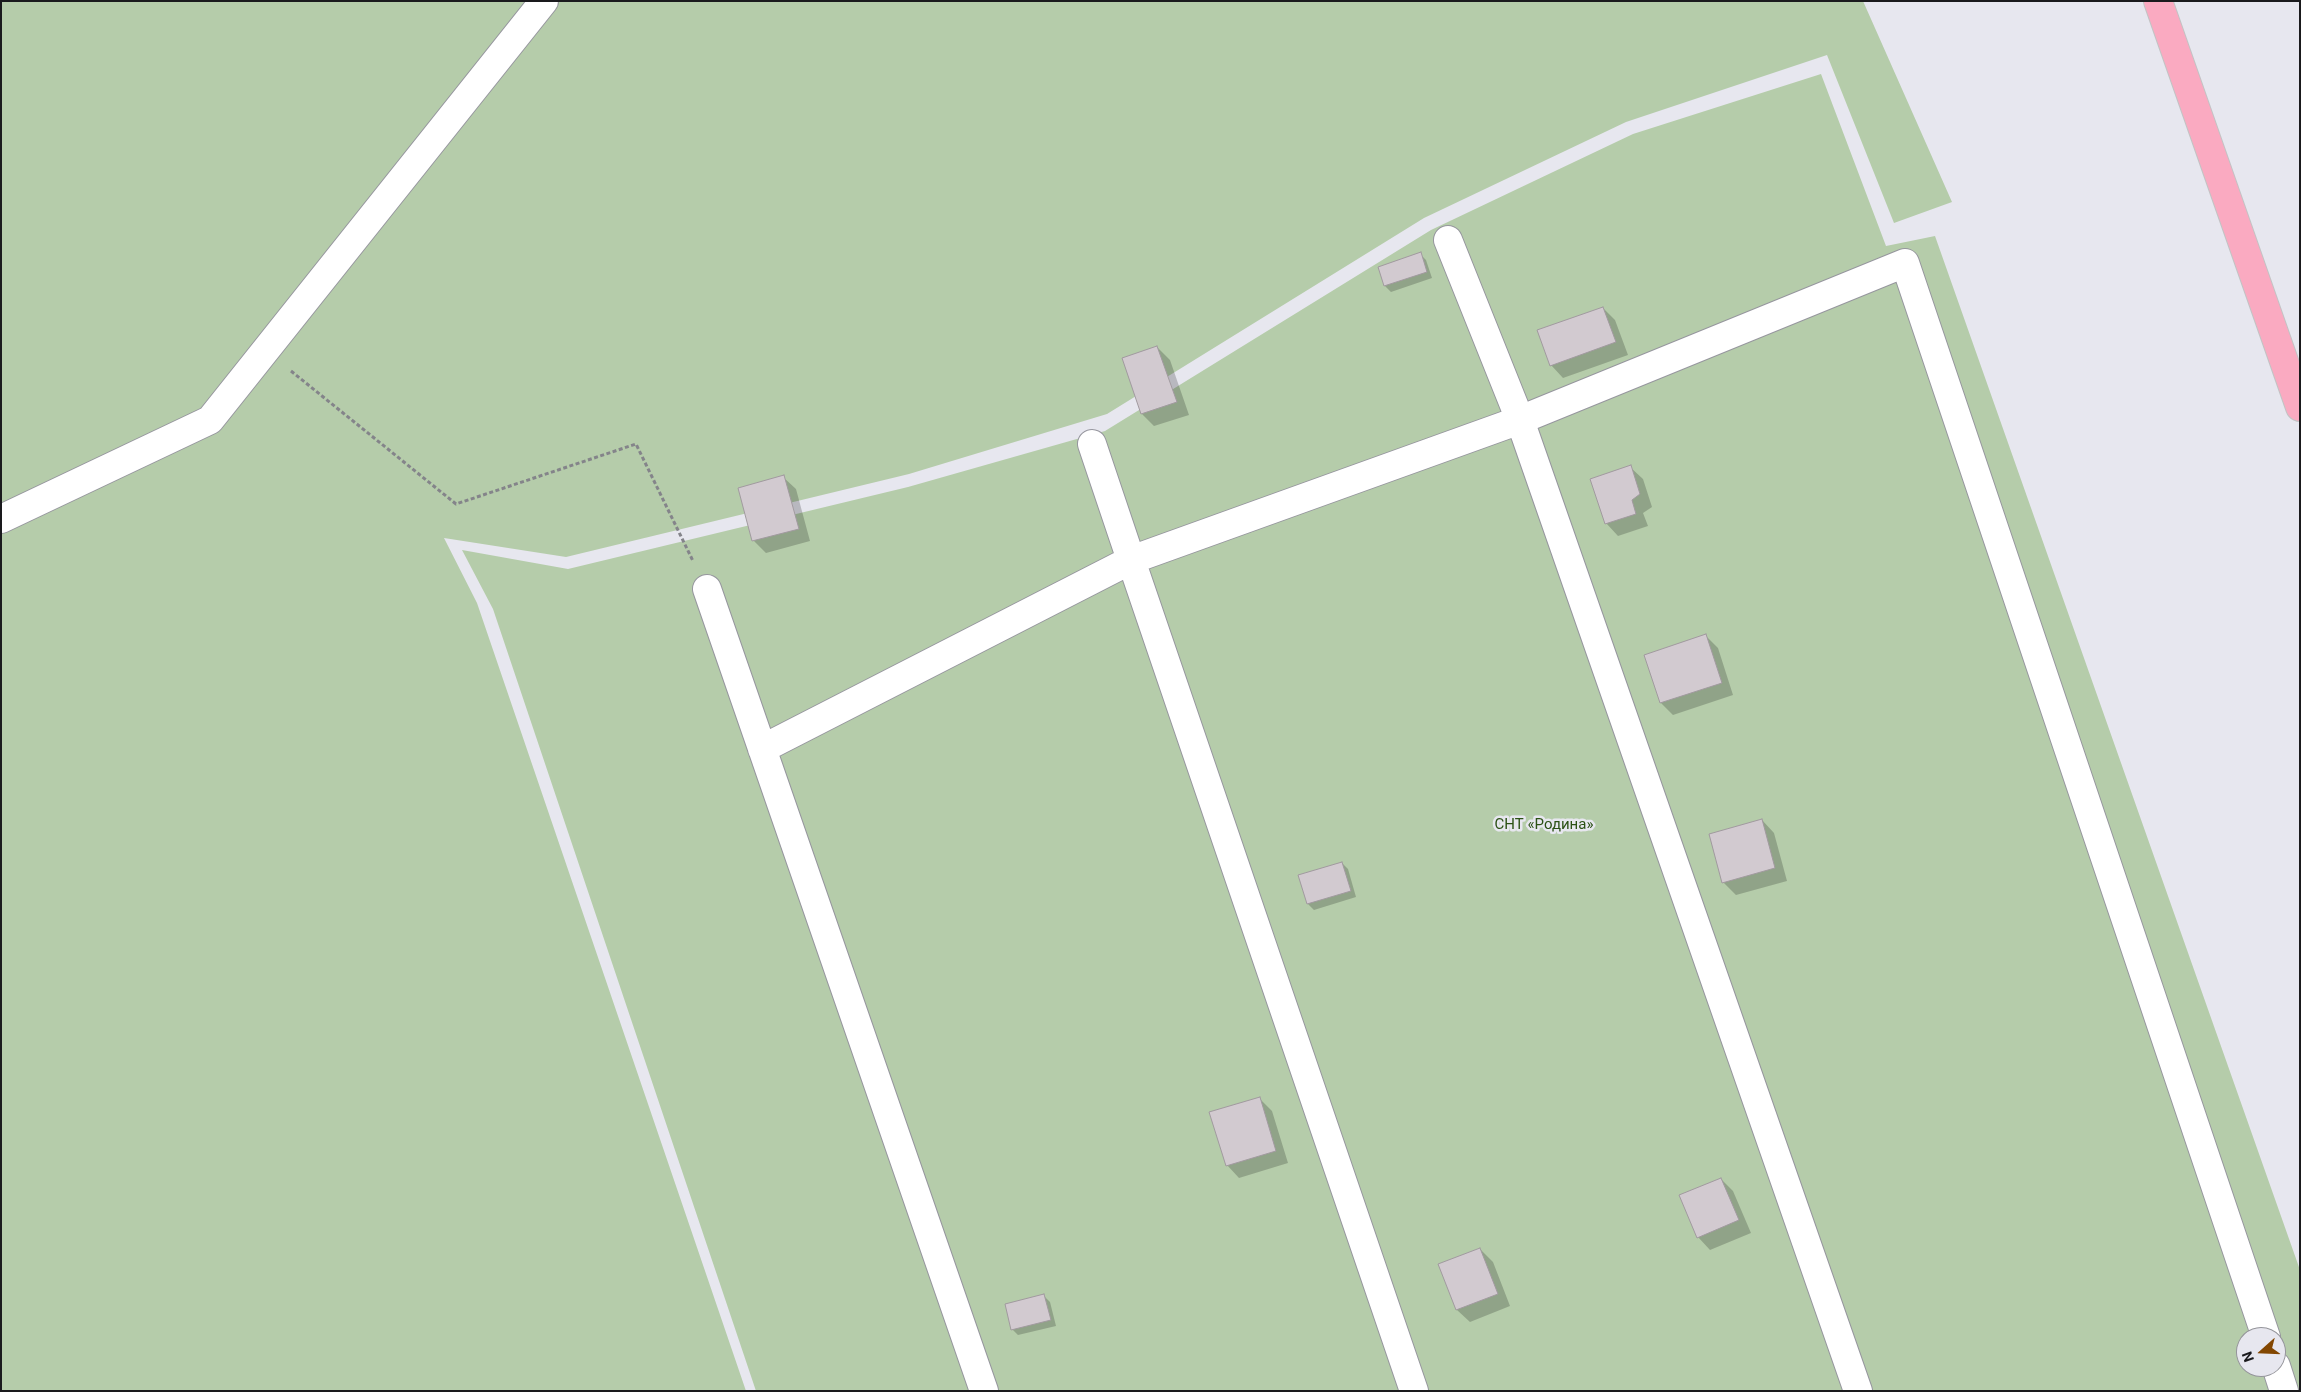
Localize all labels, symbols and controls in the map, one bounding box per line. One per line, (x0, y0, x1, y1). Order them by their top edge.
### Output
park label: СНТ «Родина» (1495, 816, 1593, 834)
north arrow (2236, 1327, 2286, 1377)
text: N (2239, 1349, 2257, 1364)

